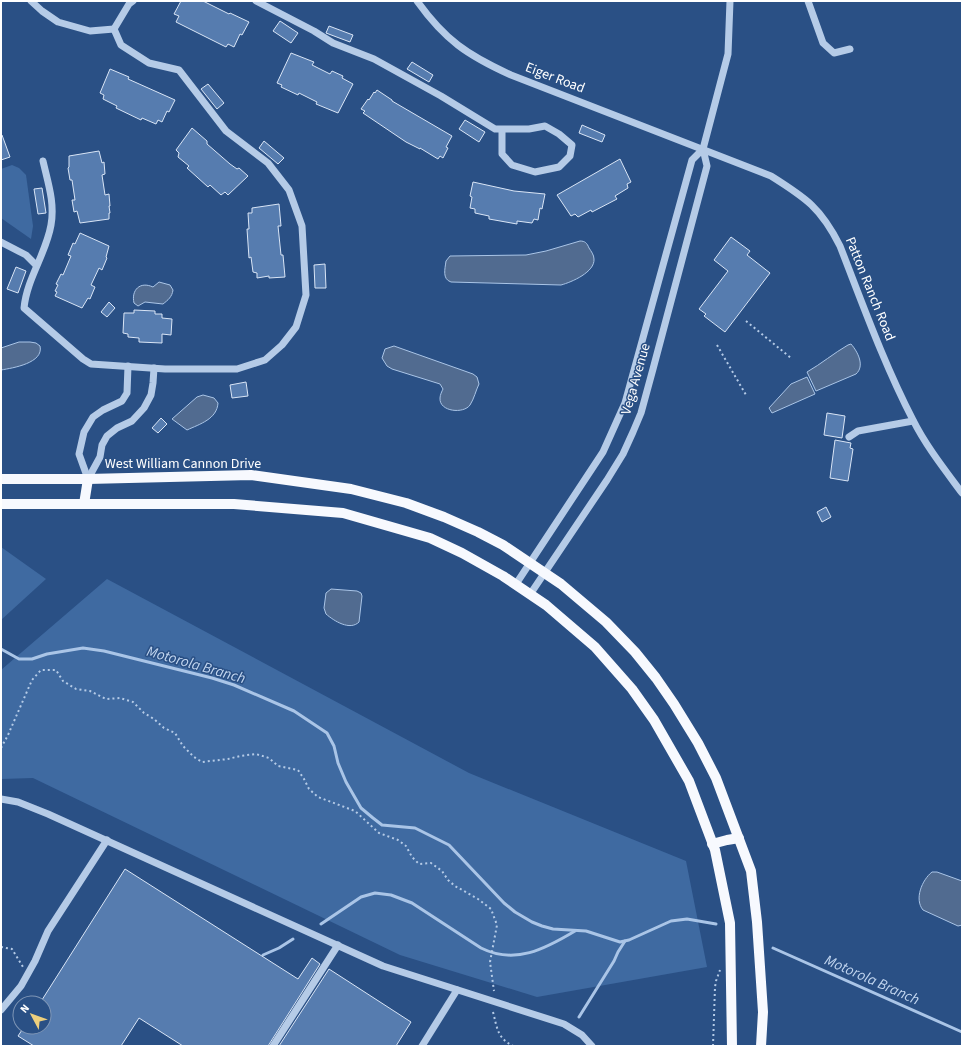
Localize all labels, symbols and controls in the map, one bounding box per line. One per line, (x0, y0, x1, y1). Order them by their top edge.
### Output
street label: Eiger Road (522, 57, 588, 99)
street label: Patton Ranch Road (840, 234, 900, 344)
street label: Vega Avenue (616, 341, 656, 417)
street label: West William Cannon Drive (105, 454, 261, 474)
water label: Motorola Branch (144, 641, 248, 689)
water label: Motorola Branch (821, 950, 923, 1010)
north arrow (12, 995, 52, 1035)
text: N (17, 1001, 33, 1016)

